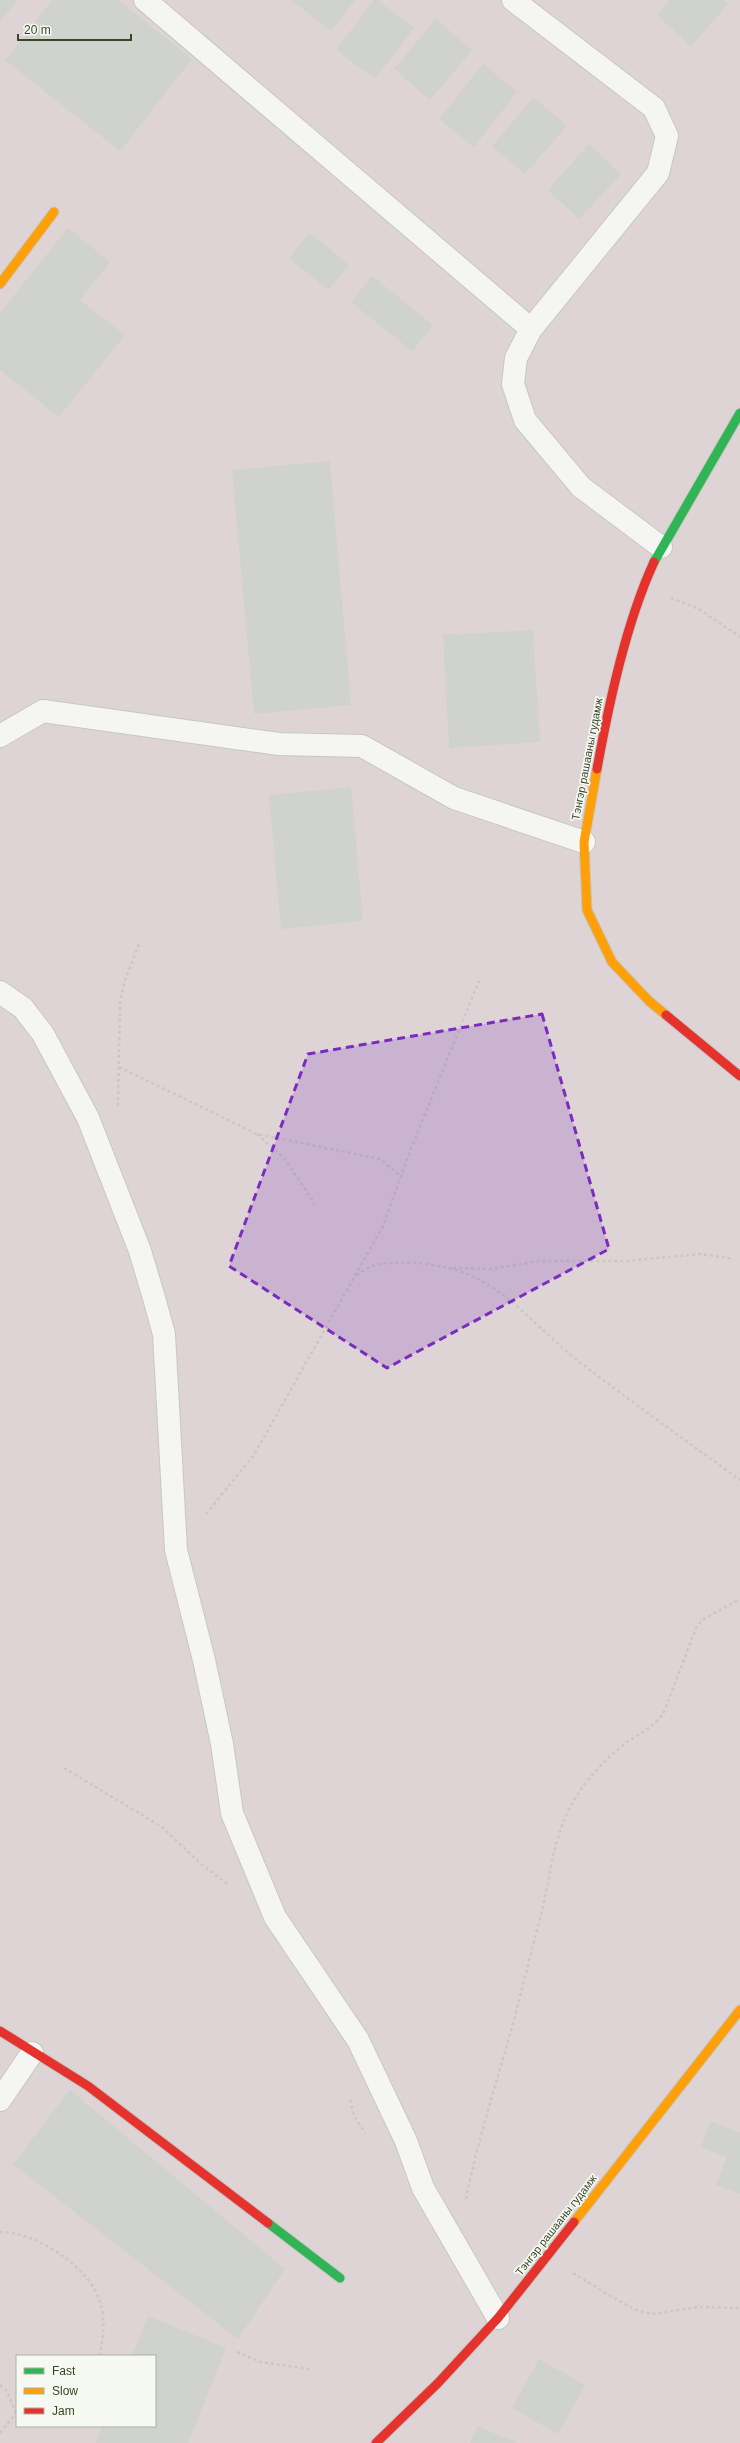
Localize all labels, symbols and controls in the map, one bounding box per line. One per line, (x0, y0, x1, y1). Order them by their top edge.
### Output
scale bar (18, 16, 131, 42)
text: 20 m (24, 23, 51, 37)
street label: Тэнгэр рашааны гудамж (569, 696, 605, 821)
street label: Тэнгэр рашааны гудамж (513, 2172, 599, 2278)
legend (16, 2355, 156, 2427)
text: Fast (52, 2364, 76, 2378)
text: Slow (52, 2384, 78, 2398)
text: Jam (52, 2404, 75, 2418)

